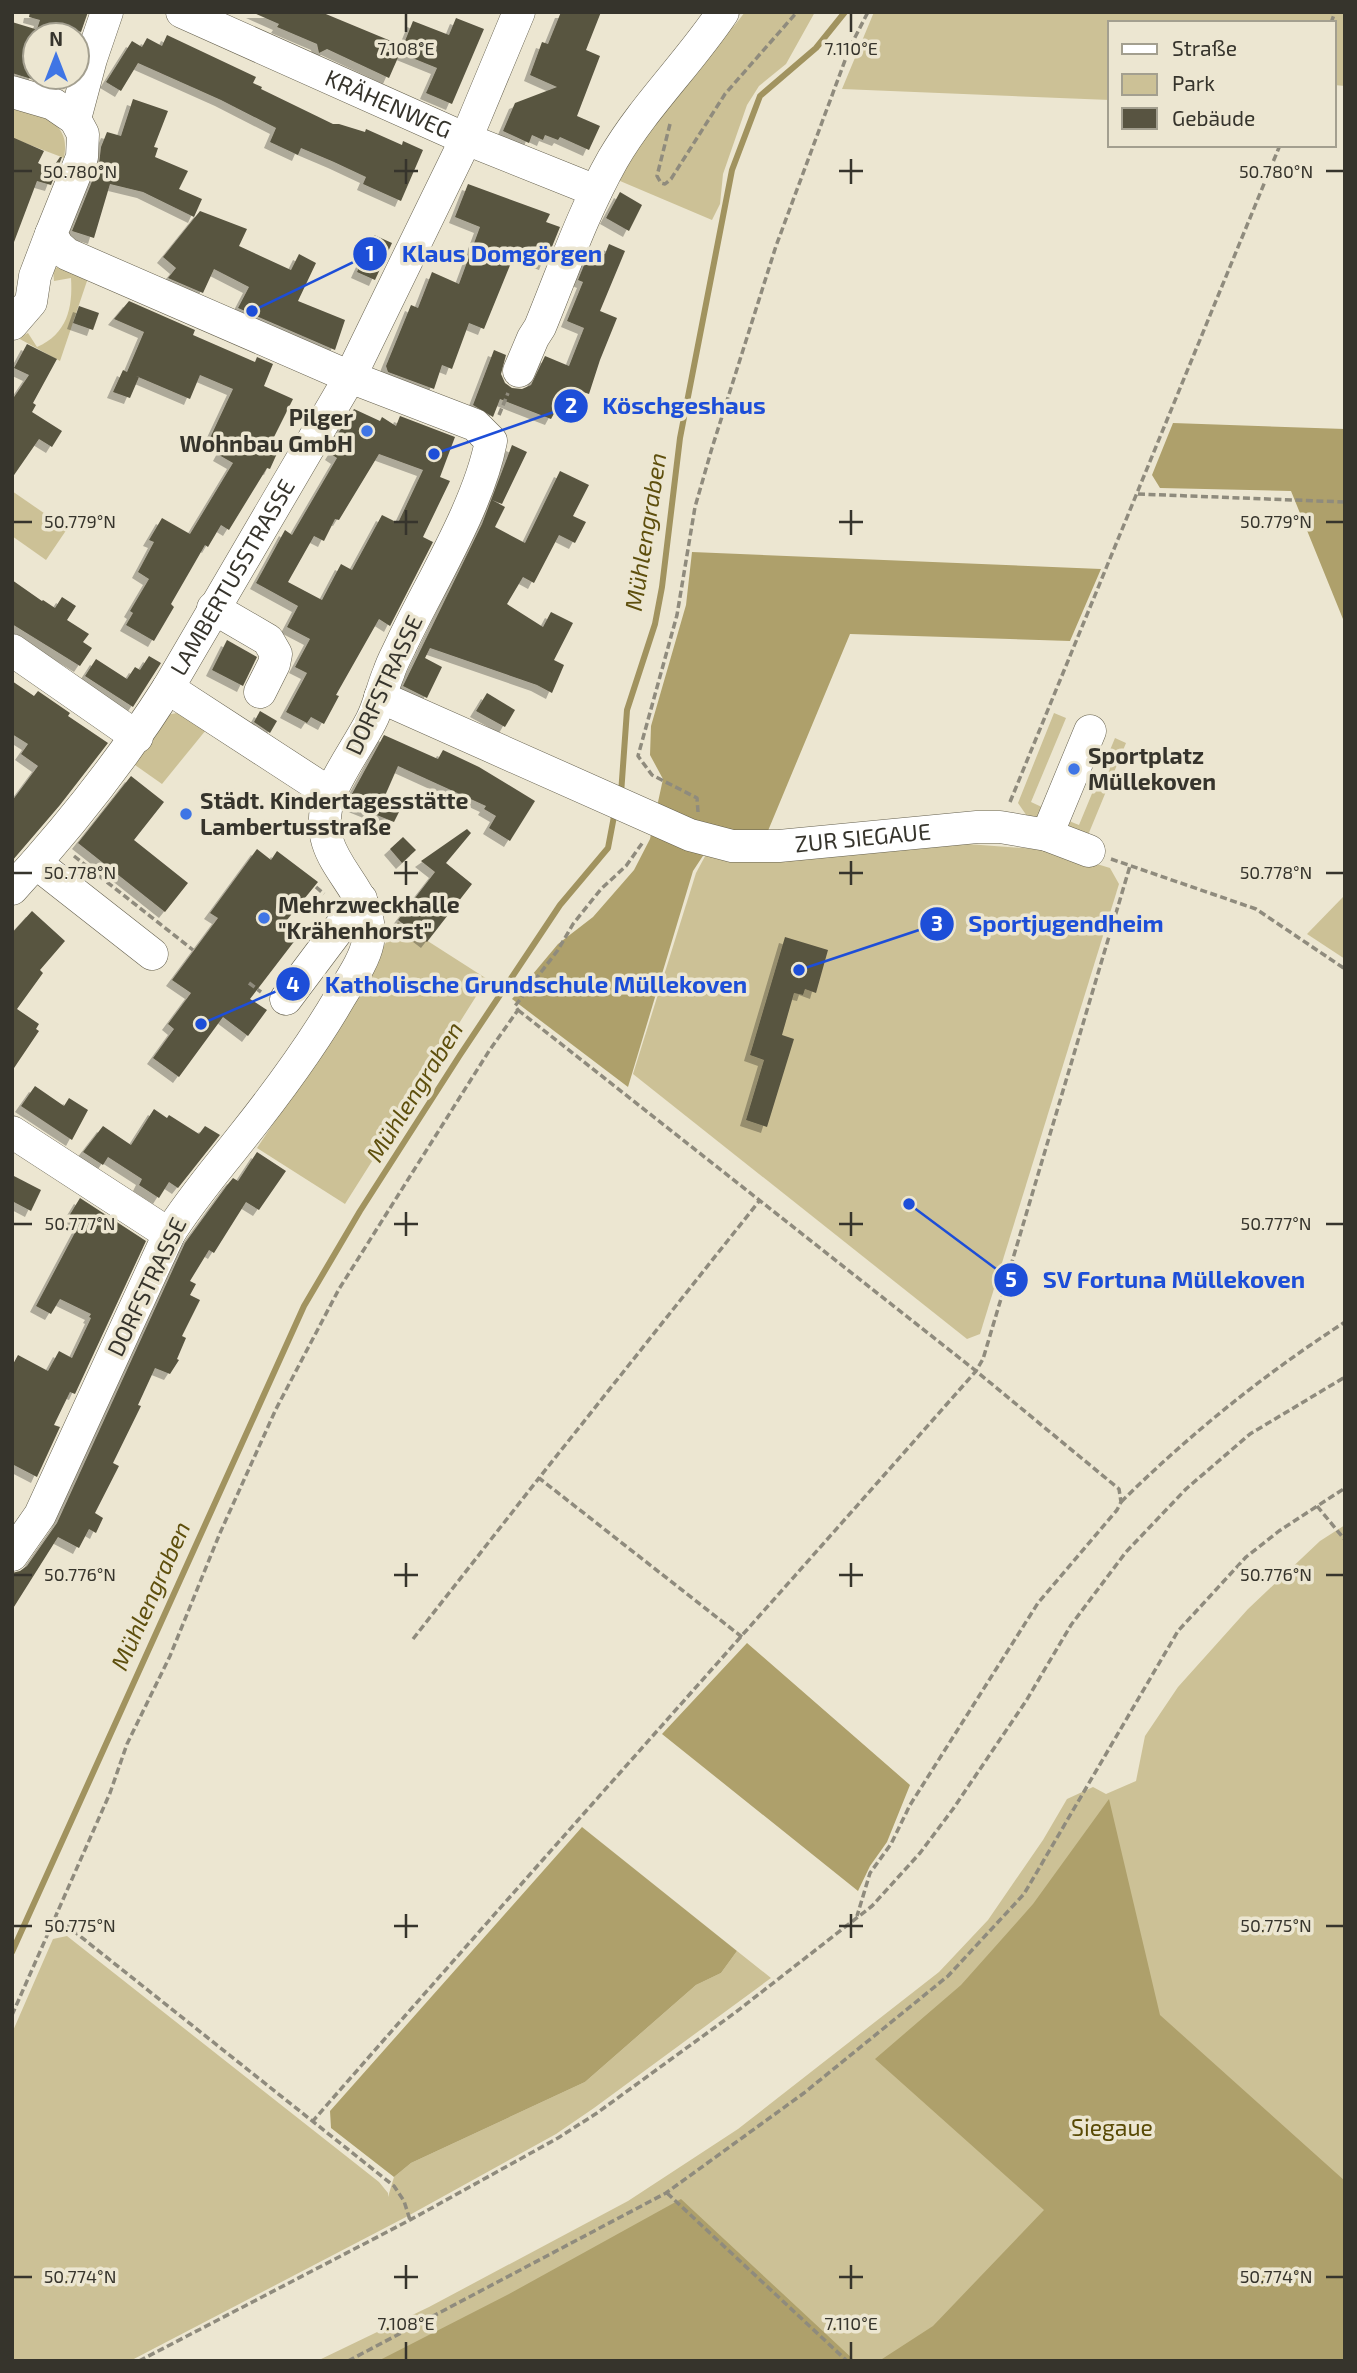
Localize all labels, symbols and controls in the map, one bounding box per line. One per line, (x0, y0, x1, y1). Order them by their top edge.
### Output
north arrow (21, 21, 91, 91)
legend (1108, 21, 1336, 147)
text: N (49, 27, 63, 50)
text: Straße (1172, 35, 1237, 60)
text: 7.108°E (377, 37, 435, 59)
text: 7.110°E (824, 37, 878, 59)
street label: KRÄHENWEG (321, 63, 456, 144)
text: Park (1172, 70, 1215, 95)
text: Gebäude (1172, 105, 1255, 130)
text: 50.780°N (43, 160, 117, 182)
text: 50.780°N (1239, 160, 1313, 182)
callout: Klaus Domgörgen (353, 231, 616, 276)
text: Klaus Domgörgen (402, 238, 602, 267)
text: 1 (365, 240, 375, 265)
callout: Köschgeshaus (553, 383, 780, 428)
text: Köschgeshaus (602, 390, 766, 419)
text: 2 (565, 392, 577, 417)
place label: Pilger Wohnbau GmbH (180, 403, 353, 457)
marker: Pilger Wohnbau GmbH (359, 423, 375, 439)
water label: Mühlengraben (618, 451, 671, 613)
street label: LAMBERTUSSTRASSE (164, 474, 300, 680)
text: 50.779°N (44, 510, 116, 532)
text: 50.779°N (1240, 510, 1312, 532)
street label: DORFSTRASSE (339, 610, 428, 759)
place label: Sportplatz Müllekoven (1088, 741, 1216, 795)
marker: Sportplatz Müllekoven (1066, 761, 1082, 777)
place label: Städt. Kindertagesstätte Lambertusstraße (200, 786, 469, 840)
marker: Städt. Kindertagesstätte Lambertusstraße (178, 806, 194, 822)
street label: ZUR SIEGAUE (794, 817, 932, 857)
text: 50.778°N (44, 861, 116, 883)
text: 50.778°N (1240, 861, 1312, 883)
place label: Mehrzweckhalle "Krähenhorst" (278, 890, 460, 944)
callout: Sportjugendheim (920, 901, 1178, 946)
text: Sportjugendheim (968, 908, 1164, 937)
marker: Mehrzweckhalle "Krähenhorst" (256, 910, 272, 926)
text: 3 (931, 910, 943, 935)
callout: Katholische Grundschule Müllekoven (275, 962, 761, 1007)
text: Katholische Grundschule Müllekoven (325, 969, 747, 998)
text: 4 (286, 971, 300, 996)
water label: Mühlengraben (359, 1016, 468, 1167)
text: 50.777°N (45, 1212, 115, 1234)
text: 50.777°N (1241, 1212, 1311, 1234)
street label: DORFSTRASSE (100, 1213, 192, 1360)
callout: SV Fortuna Müllekoven (994, 1257, 1320, 1302)
text: SV Fortuna Müllekoven (1043, 1264, 1305, 1293)
text: 5 (1005, 1266, 1017, 1291)
water label: Mühlengraben (104, 1517, 195, 1674)
text: 50.776°N (44, 1563, 116, 1585)
text: 50.776°N (1240, 1563, 1312, 1585)
text: 50.775°N (44, 1914, 116, 1936)
text: 50.775°N (1240, 1914, 1312, 1936)
park label: Siegaue (1071, 2113, 1153, 2141)
text: 50.774°N (44, 2265, 116, 2287)
text: 50.774°N (1240, 2265, 1312, 2287)
text: 7.108°E (377, 2312, 435, 2334)
text: 7.110°E (824, 2312, 878, 2334)

